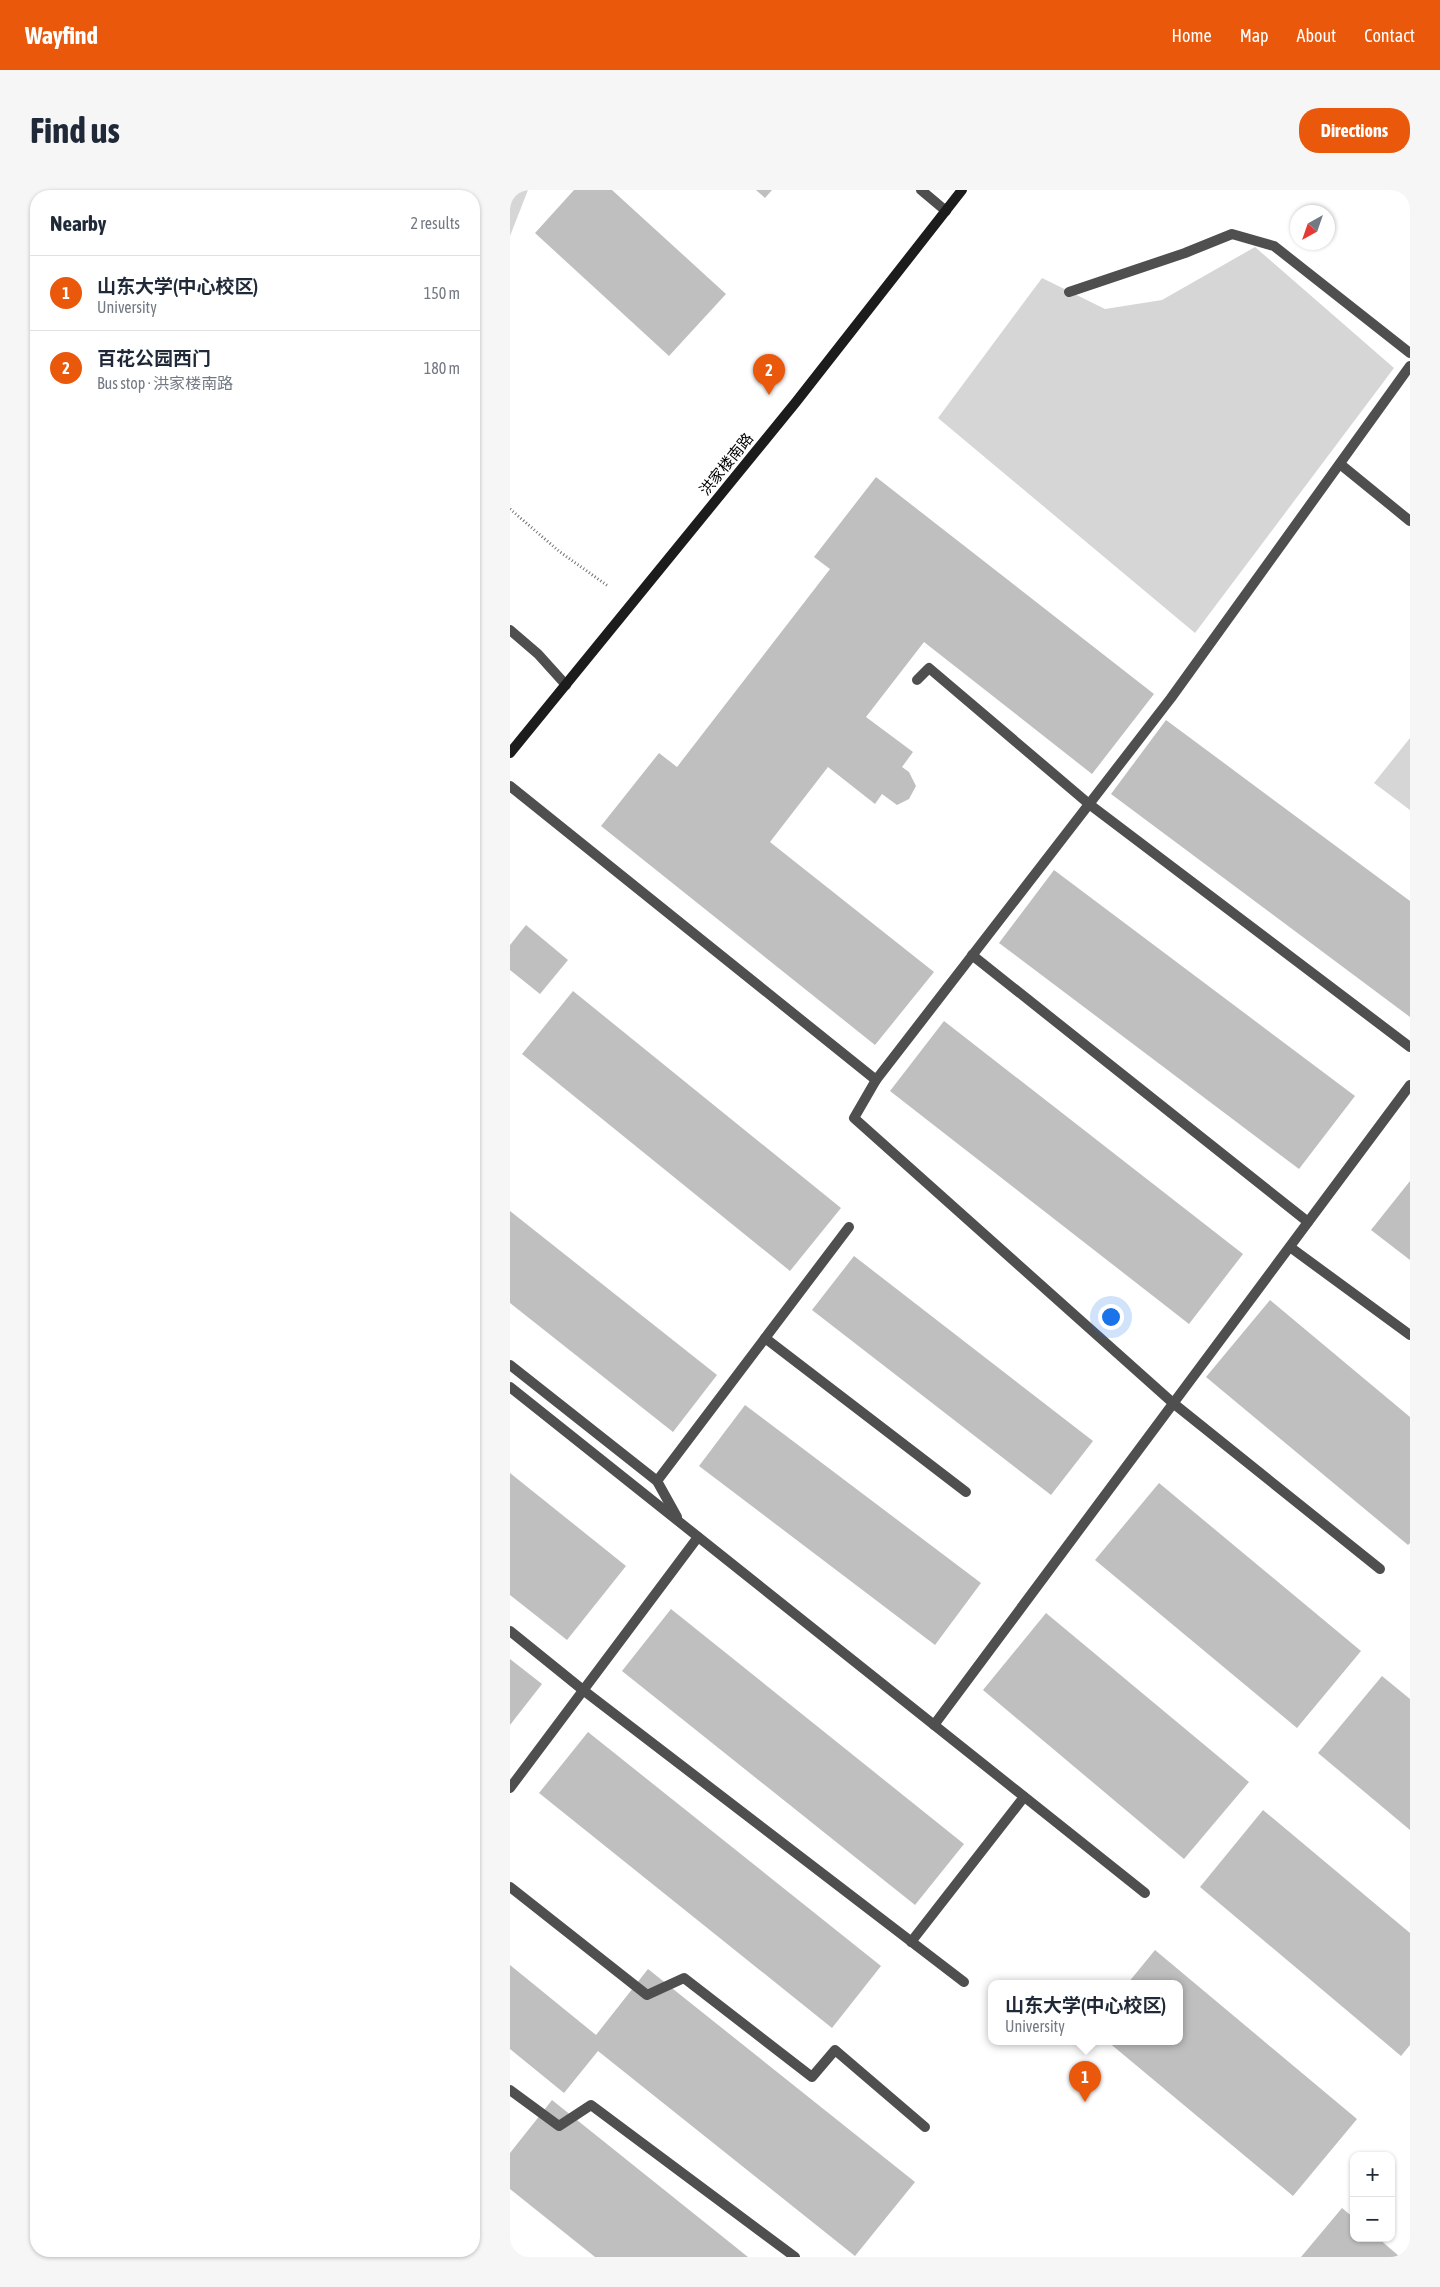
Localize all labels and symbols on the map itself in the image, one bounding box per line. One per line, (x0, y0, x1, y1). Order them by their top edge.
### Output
north arrow (1290, 205, 1335, 250)
pin: 2 (753, 354, 785, 395)
street label: 洪家楼南路 (696, 430, 756, 498)
your location (1098, 1304, 1124, 1330)
pin: 1 (1069, 2061, 1101, 2102)

